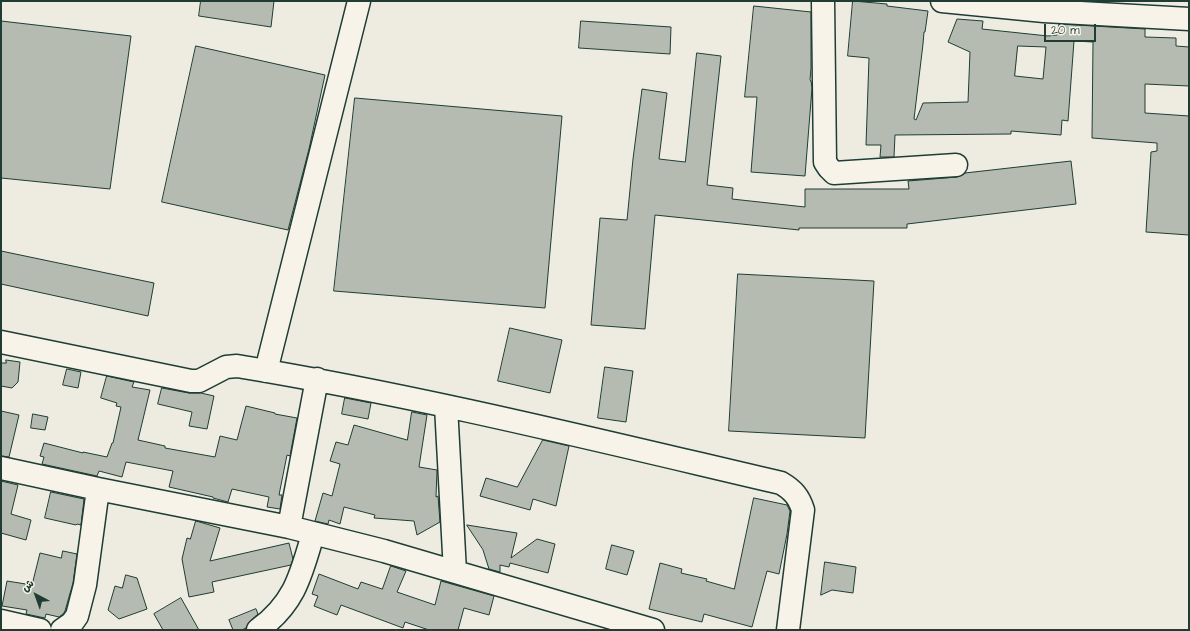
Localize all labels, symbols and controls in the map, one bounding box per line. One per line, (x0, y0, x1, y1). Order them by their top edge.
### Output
scale bar (1046, 16, 1098, 42)
text: 20 m (1051, 22, 1080, 39)
north arrow (16, 575, 56, 615)
text: ش (18, 576, 37, 595)

